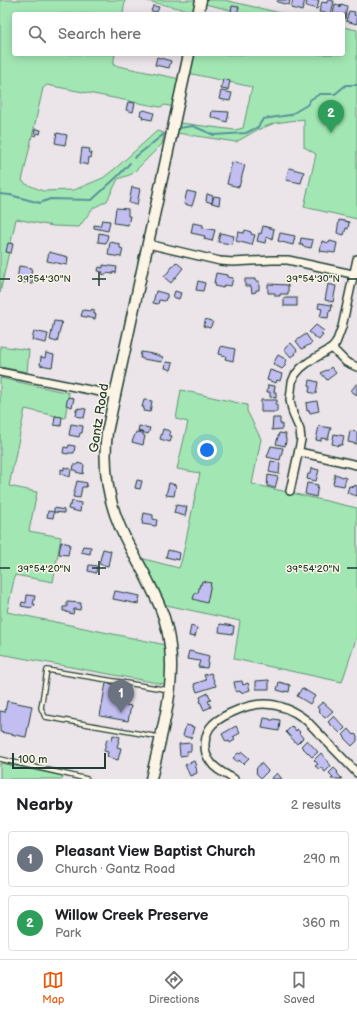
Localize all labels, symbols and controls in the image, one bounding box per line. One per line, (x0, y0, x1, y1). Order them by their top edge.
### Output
search box (12, 12, 345, 56)
icon: search (26, 23, 48, 45)
text: Search here (58, 25, 141, 44)
pin: 2 (318, 100, 344, 133)
text: 39°54'30"N (17, 273, 71, 285)
text: 39°54'30"N (286, 273, 340, 285)
street label: Gantz Road (86, 382, 112, 454)
your location (197, 440, 217, 460)
text: 39°54'20"N (17, 563, 71, 575)
text: 39°54'20"N (286, 563, 340, 575)
pin: 1 (108, 680, 134, 713)
scale bar (12, 751, 106, 770)
text: 100 m (18, 753, 47, 766)
text: Nearby (16, 795, 73, 815)
text: 2 results (291, 797, 341, 813)
text: Pleasant View Baptist Church (55, 842, 255, 861)
text: 1 (27, 851, 33, 867)
text: 290 m (303, 851, 340, 867)
text: Church · Gantz Road (55, 861, 175, 877)
text: Willow Creek Preserve (55, 906, 209, 925)
text: 2 (26, 915, 34, 931)
text: 360 m (302, 915, 340, 931)
text: Park (55, 925, 81, 941)
tab: Map (42, 969, 64, 1006)
tab: Directions (149, 969, 199, 1006)
tab: Saved (284, 969, 315, 1006)

